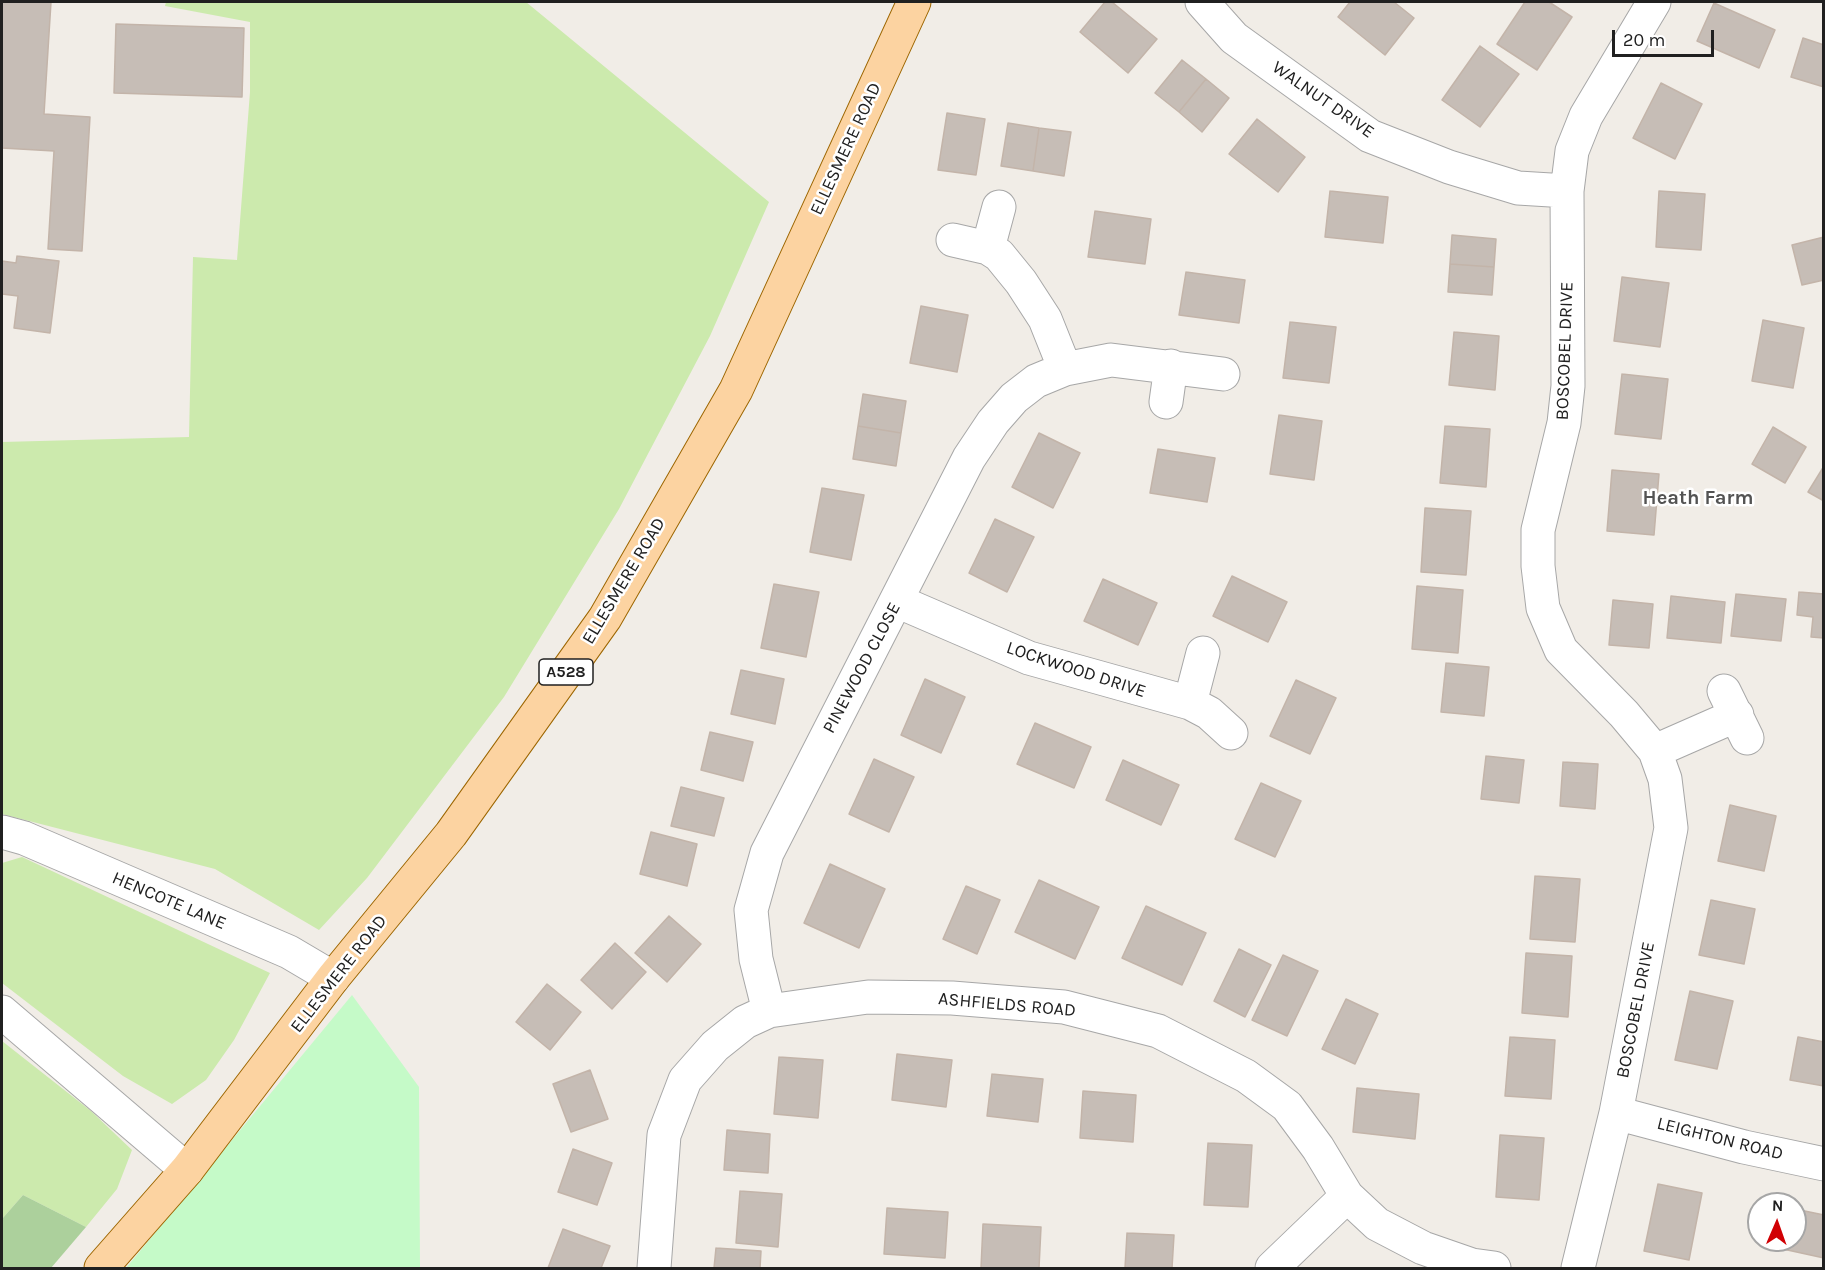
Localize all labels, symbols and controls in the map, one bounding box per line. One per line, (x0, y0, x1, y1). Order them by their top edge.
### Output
scale bar (1615, 18, 1717, 56)
text: 20 m (1623, 29, 1665, 51)
street label: WALNUT DRIVE (1268, 57, 1378, 143)
street label: ELLESMERE ROAD (806, 79, 886, 219)
street label: BOSCOBEL DRIVE (1552, 281, 1578, 421)
district label: Heath Farm (1643, 486, 1753, 510)
street label: ELLESMERE ROAD (578, 514, 670, 648)
street label: PINEWOOD CLOSE (818, 599, 906, 737)
street label: LOCKWOOD DRIVE (1003, 637, 1149, 703)
road number: A528 (539, 659, 593, 685)
street label: HENCOTE LANE (109, 867, 229, 935)
street label: ELLESMERE ROAD (286, 911, 392, 1037)
street label: BOSCOBEL DRIVE (1612, 940, 1660, 1080)
street label: ASHFIELDS ROAD (937, 988, 1077, 1022)
street label: LEIGHTON ROAD (1655, 1113, 1785, 1165)
north arrow (1747, 1192, 1807, 1252)
text: N (1771, 1196, 1784, 1215)

